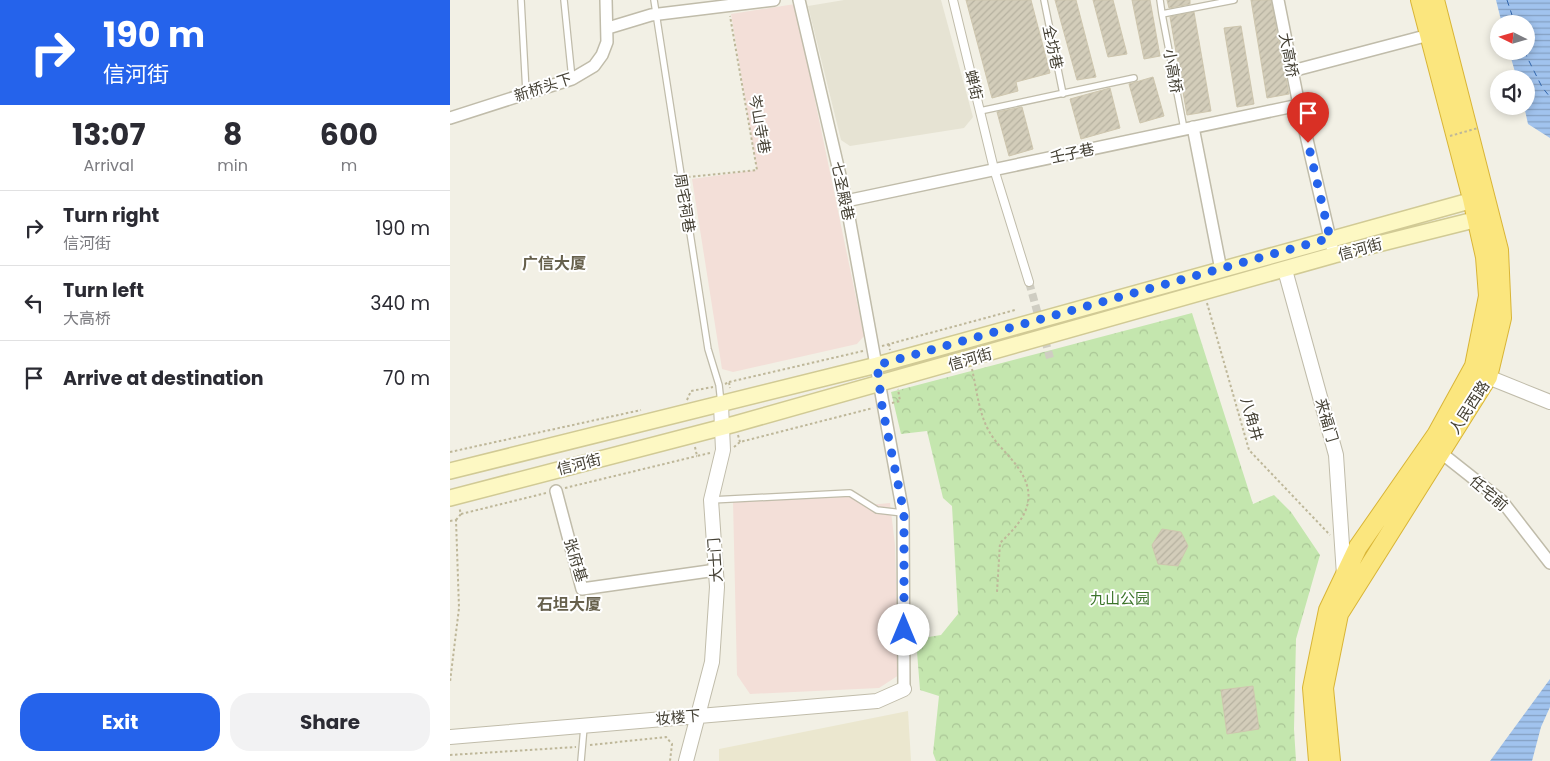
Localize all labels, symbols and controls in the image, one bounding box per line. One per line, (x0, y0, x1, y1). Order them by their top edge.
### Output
text: 190 m (103, 10, 205, 59)
north arrow (1490, 15, 1535, 60)
map controls (1490, 15, 1535, 115)
icon: right (20, 20, 85, 85)
street label: 全坊巷 (1038, 23, 1068, 71)
street label: 大高桥 (1274, 31, 1304, 79)
street label: 小高桥 (1159, 47, 1187, 95)
text: 信河街 (103, 59, 169, 90)
street label: 新桥头下 (511, 68, 575, 106)
street label: 蝉街 (960, 68, 988, 102)
button: sound (1490, 70, 1535, 115)
pin (1287, 92, 1329, 143)
street label: 岑山寺巷 (744, 93, 776, 155)
icon: arrive (1294, 99, 1322, 127)
text: 13:07 (72, 113, 145, 156)
text: 8 (223, 113, 242, 156)
text: 600 (320, 113, 378, 156)
street label: 壬子巷 (1048, 138, 1096, 168)
text: Arrival (83, 154, 134, 177)
text: min (217, 154, 248, 177)
text: m (341, 154, 357, 177)
street label: 七圣殿巷 (826, 159, 860, 223)
street label: 周宅祠巷 (670, 172, 700, 234)
text: Turn right (63, 202, 159, 229)
icon: right (20, 214, 48, 242)
text: 190 m (375, 215, 430, 242)
text: 信河街 (63, 232, 111, 255)
street label: 信河街 (1336, 233, 1384, 265)
district label: 广信大厦 (522, 252, 586, 275)
text: Turn left (63, 277, 144, 304)
icon: left (20, 289, 48, 317)
text: 340 m (370, 290, 430, 317)
text: 大高桥 (63, 307, 111, 330)
street label: 信河街 (945, 343, 995, 375)
icon: arrive (20, 364, 48, 392)
text: Arrive at destination (63, 365, 264, 392)
text: 70 m (383, 365, 430, 392)
street label: 人民西路 (1444, 376, 1494, 438)
street label: 八角井 (1236, 394, 1268, 444)
street label: 来福门 (1311, 395, 1343, 445)
street label: 信河街 (555, 448, 603, 480)
street label: 任宅前 (1465, 470, 1513, 516)
street label: 张府基 (559, 535, 593, 585)
street label: 大士门 (703, 537, 727, 583)
park label: 九山公园 (1090, 588, 1150, 609)
district label: 石坦大厦 (537, 593, 601, 616)
position arrow (877, 603, 929, 655)
button: Exit (20, 693, 220, 751)
button: Share (230, 693, 430, 751)
street label: 妆楼下 (655, 705, 701, 729)

